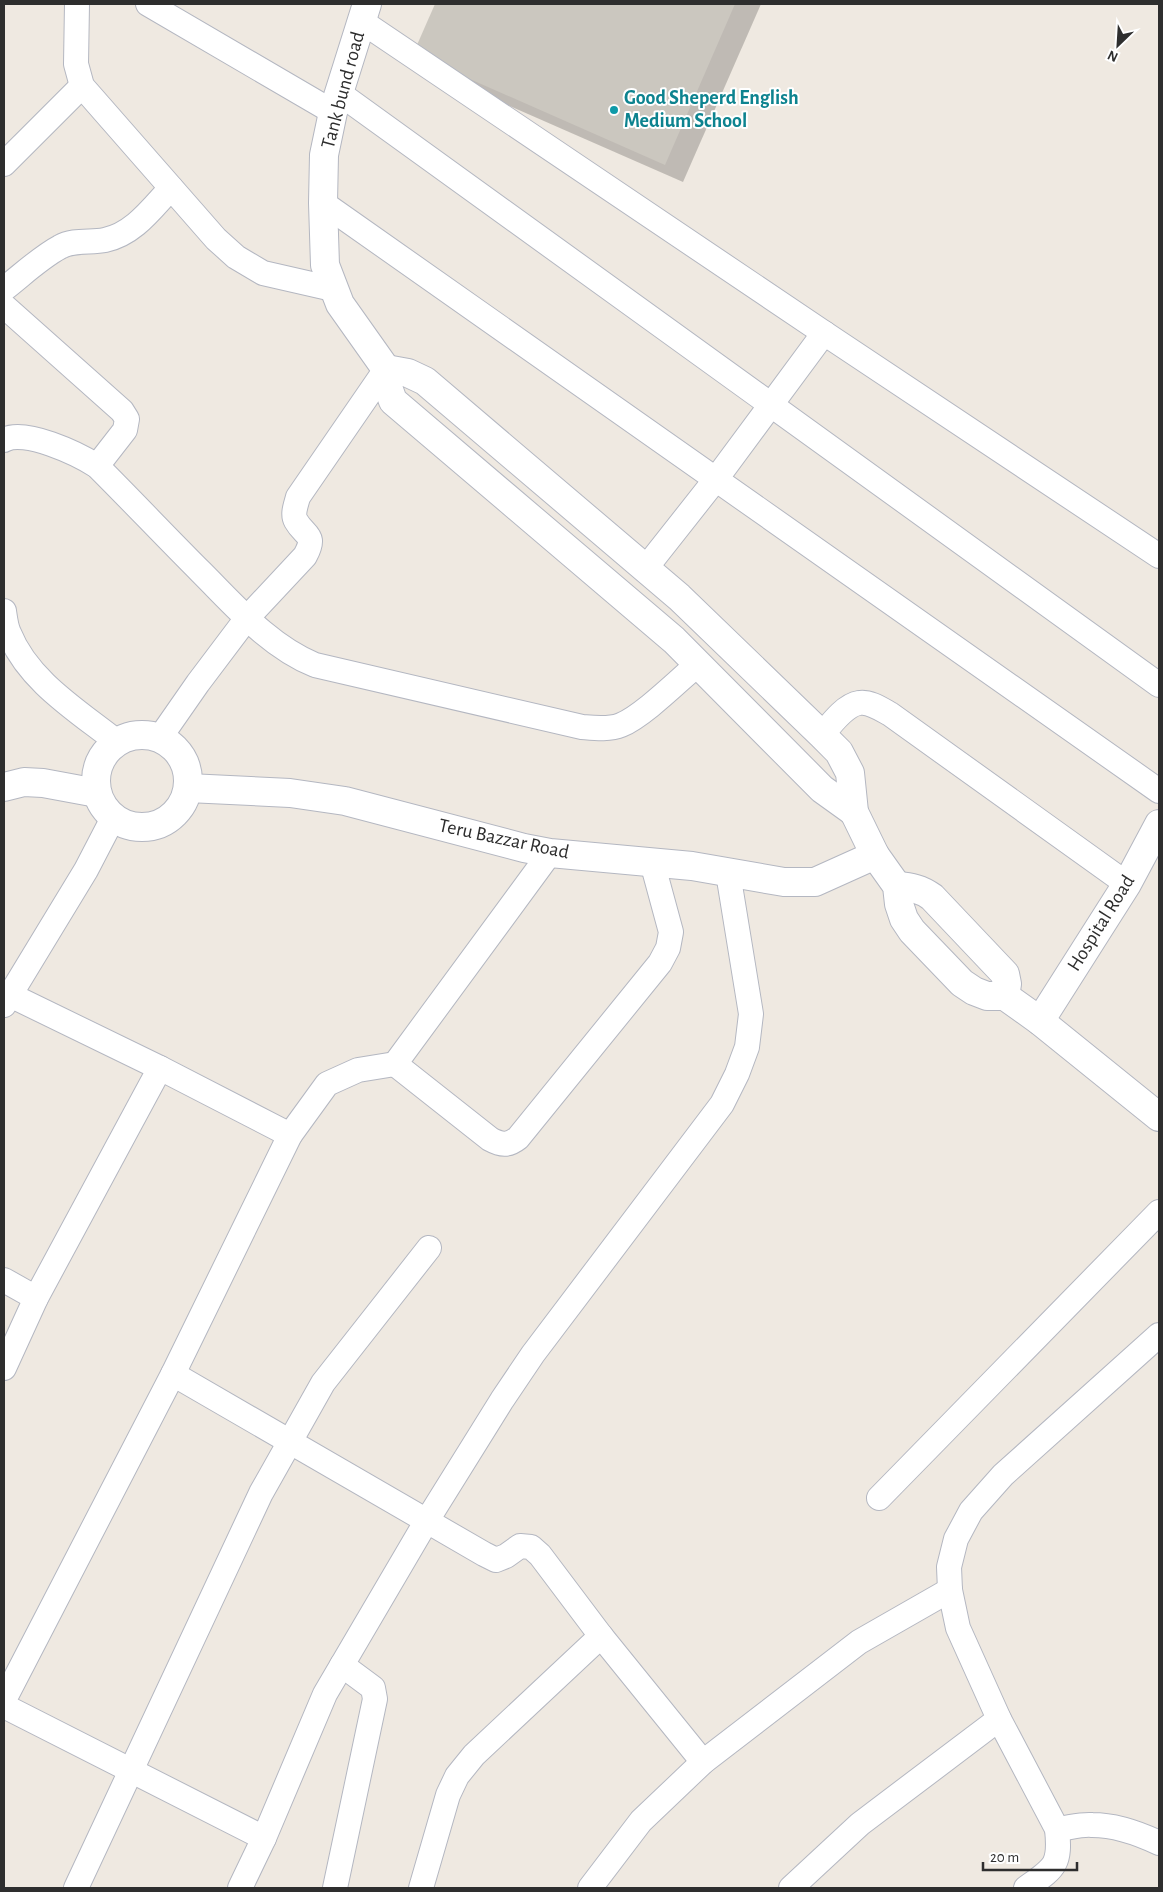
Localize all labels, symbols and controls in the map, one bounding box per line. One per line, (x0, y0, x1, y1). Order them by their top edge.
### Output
north arrow (1093, 20, 1143, 70)
street label: Tank bund road (318, 29, 368, 151)
text: N (1106, 47, 1120, 64)
place label: Good Sheperd English Medium School (624, 88, 799, 131)
marker: Good Sheperd English Medium School (608, 104, 620, 116)
street label: Teru Bazzar Road (437, 815, 571, 863)
street label: Hospital Road (1064, 871, 1138, 975)
scale bar (983, 1840, 1077, 1872)
text: 20 m (990, 1850, 1019, 1865)

